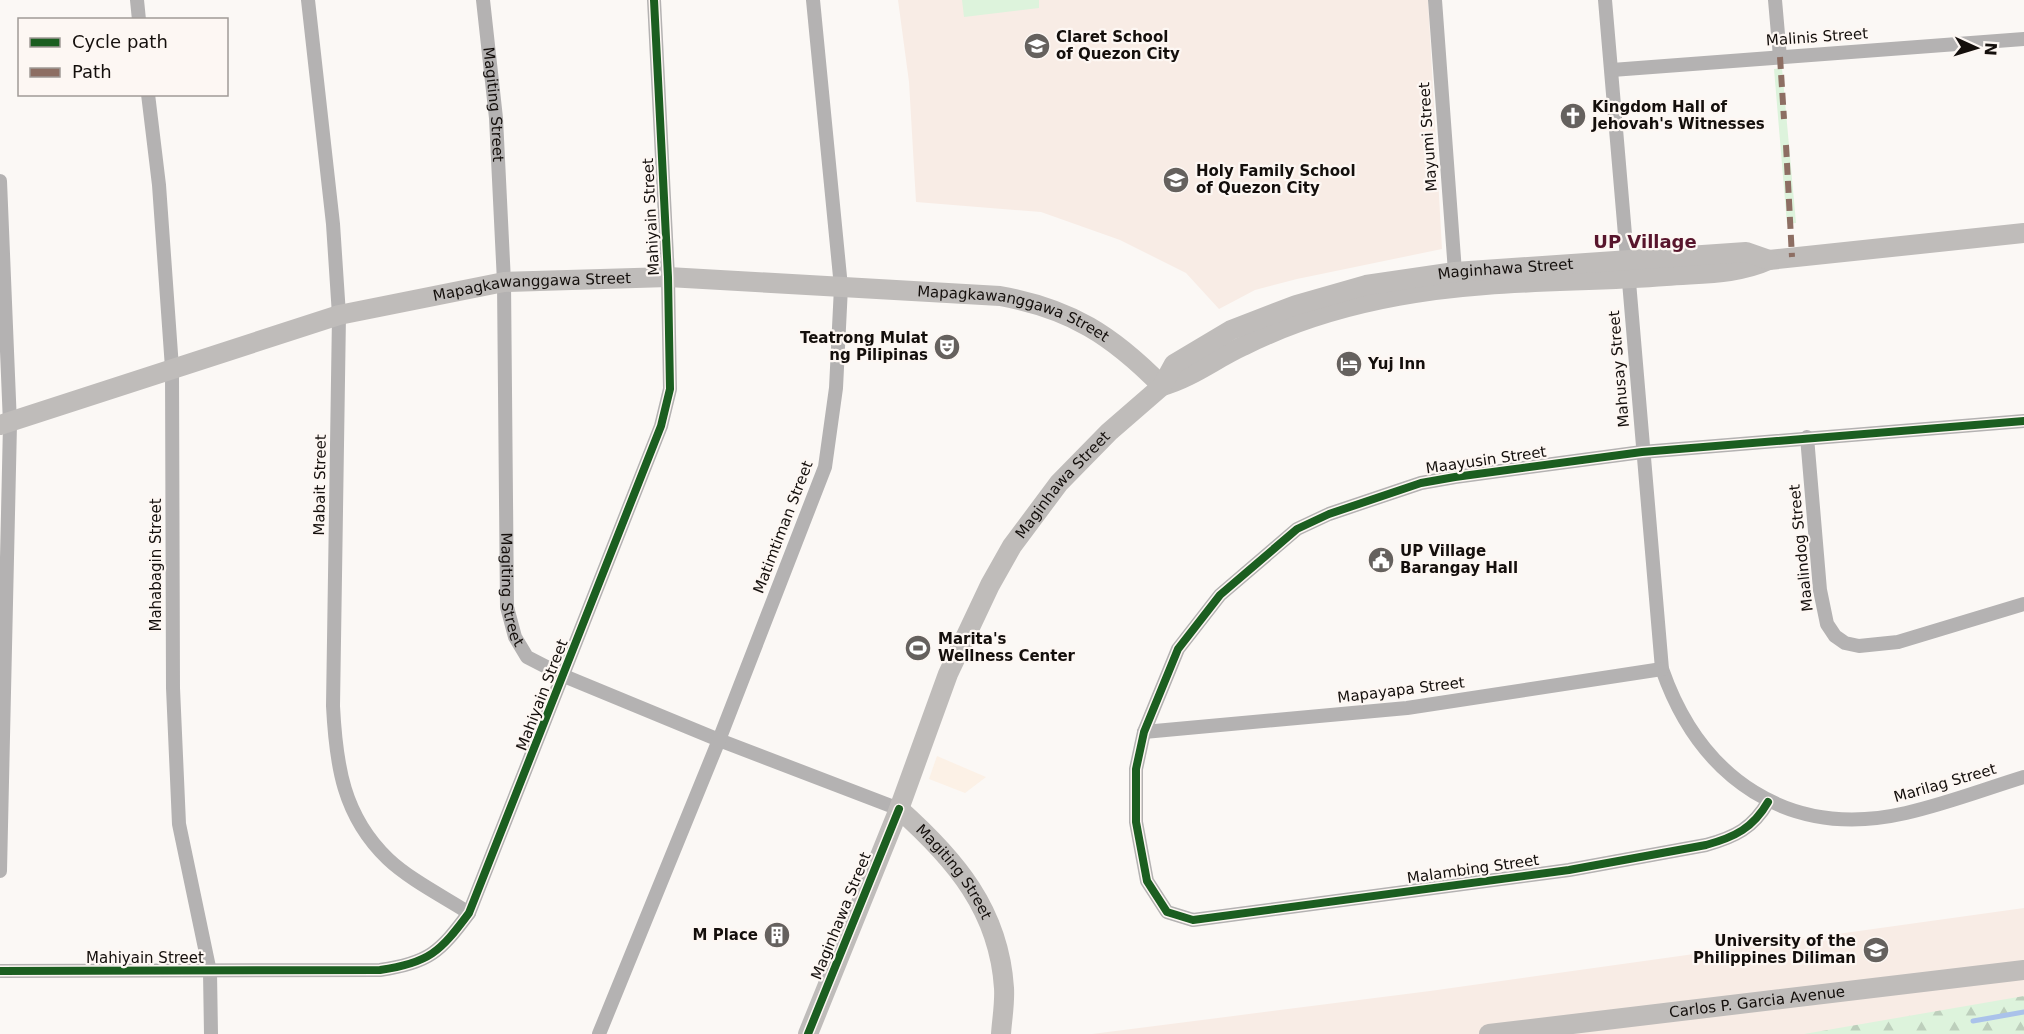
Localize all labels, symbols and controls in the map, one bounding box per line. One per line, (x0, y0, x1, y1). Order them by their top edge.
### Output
legend (18, 18, 228, 96)
north arrow (1946, 18, 2006, 78)
street label: Malinis Street (1765, 24, 1869, 50)
place label: Claret School of Quezon City (1056, 28, 1180, 63)
text: Cycle path (72, 31, 168, 52)
school or university icon: Claret School of Quezon City (1022, 31, 1052, 61)
text: N (1981, 42, 2000, 56)
street label: Magiting Street (479, 46, 507, 162)
text: Path (72, 61, 112, 82)
street label: Mayumi Street (1415, 82, 1441, 192)
place label: Kingdom Hall of Jehovah's Witnesses (1591, 98, 1765, 133)
church icon: Kingdom Hall of Jehovah's Witnesses (1558, 101, 1588, 131)
street label: Mahiyain Street (639, 158, 663, 276)
place label: Holy Family School of Quezon City (1196, 162, 1356, 197)
school or university icon: Holy Family School of Quezon City (1161, 165, 1191, 195)
district label: UP Village (1593, 231, 1697, 252)
street label: Maginhawa Street (1436, 255, 1574, 283)
street label: Mapagkawanggawa Street (431, 269, 631, 305)
street label: Mapagkawanggawa Street (917, 282, 1112, 346)
street label: Mahusay Street (1605, 310, 1633, 428)
place label: Teatrong Mulat ng Pilipinas (800, 329, 928, 364)
theatre icon: Teatrong Mulat ng Pilipinas (932, 332, 962, 362)
hotel icon: Yuj Inn (1334, 349, 1364, 379)
place label: Yuj Inn (1367, 355, 1426, 373)
street label: Maginhawa Street (1012, 427, 1114, 542)
street label: Mabait Street (310, 434, 330, 536)
street label: Maayusin Street (1425, 443, 1548, 477)
street label: Matimtiman Street (749, 458, 817, 596)
street label: Maalindog Street (1785, 483, 1817, 612)
street label: Mahabagin Street (147, 498, 165, 632)
street label: Magiting Street (497, 532, 528, 650)
place label: UP Village Barangay Hall (1400, 542, 1518, 577)
public building icon: UP Village Barangay Hall (1366, 545, 1396, 575)
place label: Marita's Wellness Center (938, 630, 1076, 665)
sports icon: Marita's Wellness Center (903, 633, 933, 663)
street label: Mahiyain Street (512, 637, 572, 753)
street label: Mapayapa Street (1336, 673, 1466, 707)
street label: Marilag Street (1892, 760, 1998, 806)
street label: Magiting Street (912, 820, 995, 922)
street label: Maginhawa Street (807, 850, 875, 982)
street label: Malambing Street (1406, 851, 1540, 887)
building icon: M Place (762, 920, 792, 950)
place label: M Place (693, 926, 758, 944)
place label: University of the Philippines Diliman (1693, 932, 1856, 967)
school or university icon: University of the Philippines Diliman (1861, 935, 1891, 965)
street label: Mahiyain Street (86, 949, 204, 967)
street label: Carlos P. Garcia Avenue (1668, 982, 1846, 1021)

